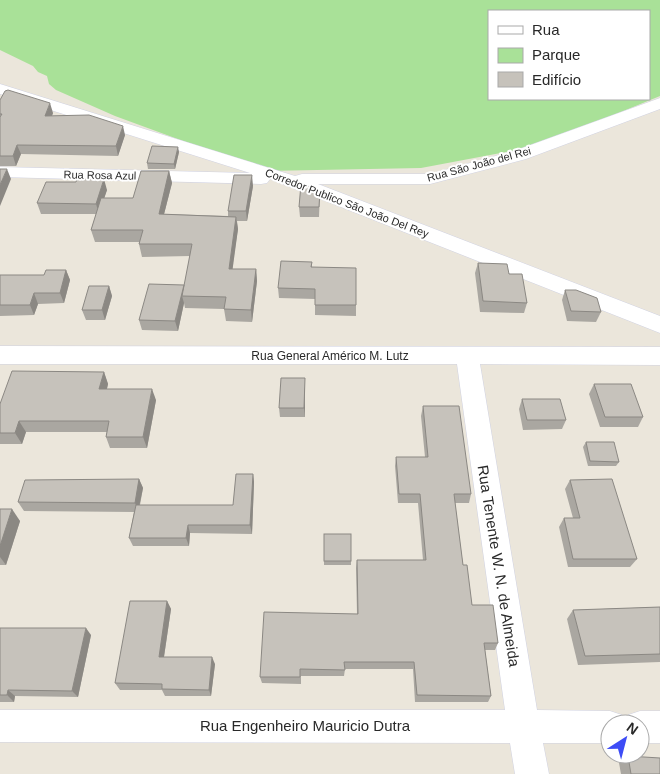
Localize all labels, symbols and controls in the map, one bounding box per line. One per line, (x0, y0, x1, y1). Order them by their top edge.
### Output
legend (488, 10, 650, 100)
text: Rua (532, 21, 560, 38)
text: Parque (532, 46, 580, 63)
text: Edifício (532, 71, 581, 88)
street label: Rua São João del Rei (426, 144, 532, 184)
street label: Corredor Publico São João Del Rey (264, 166, 431, 240)
street label: Rua Rosa Azul (64, 168, 136, 182)
street label: Rua General Américo M. Lutz (251, 349, 409, 363)
street label: Rua Tenente W. N. de Almeida (475, 464, 523, 669)
north arrow (600, 714, 650, 764)
street label: Rua Engenheiro Mauricio Dutra (200, 717, 411, 734)
text: N (624, 719, 641, 738)

